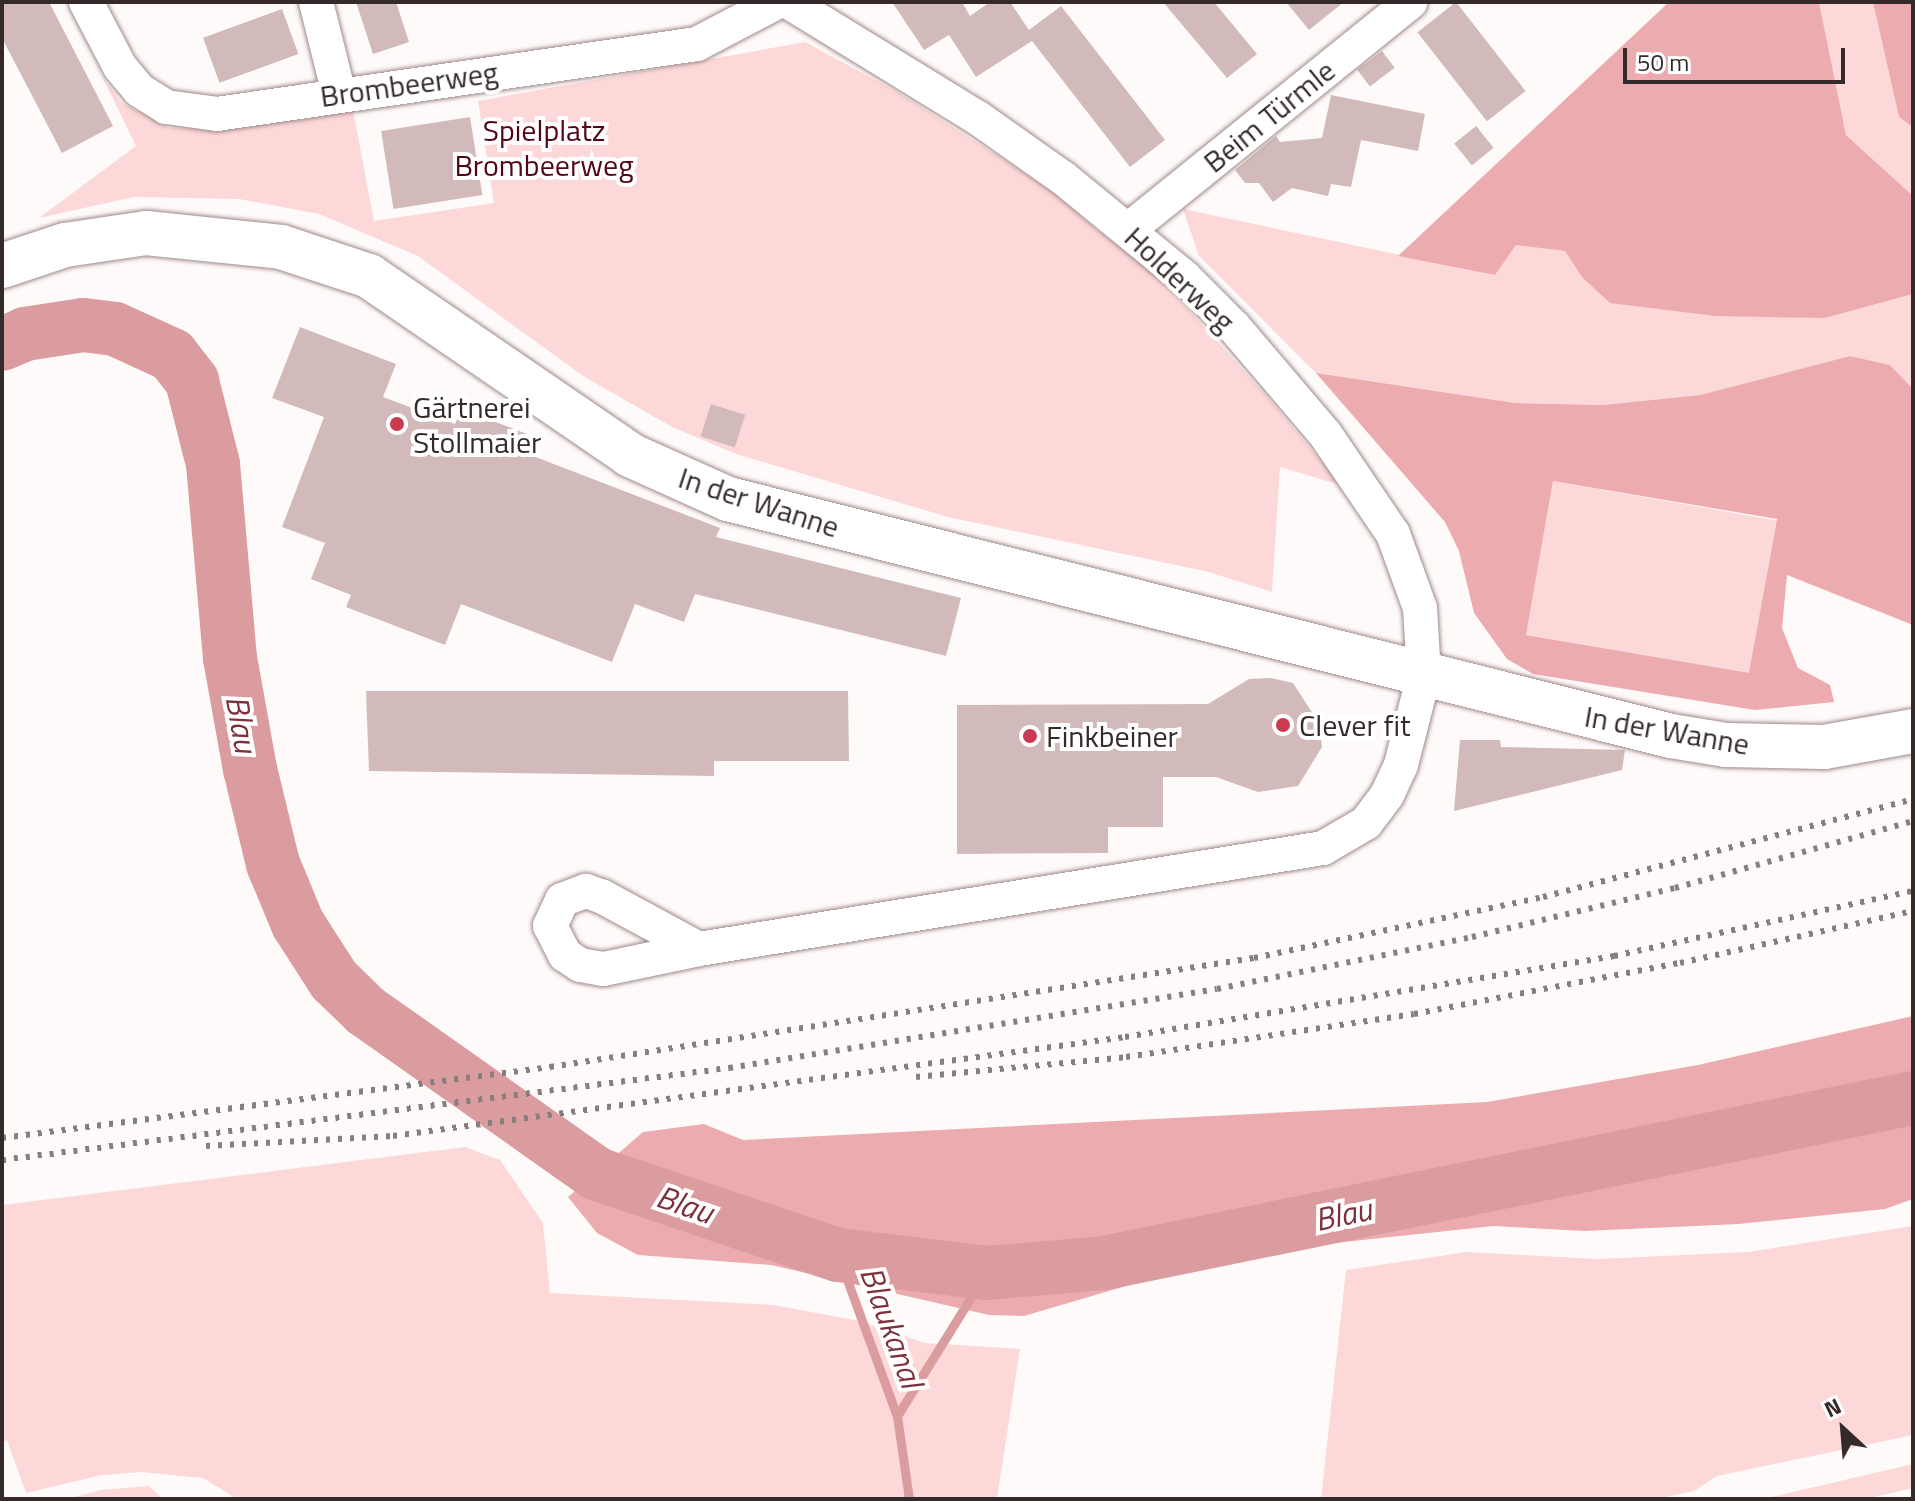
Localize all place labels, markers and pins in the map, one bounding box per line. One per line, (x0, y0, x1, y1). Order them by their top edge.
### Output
place label: Gärtnerei Stollmaier (413, 389, 541, 460)
marker: Gärtnerei Stollmaier (388, 415, 406, 433)
place label: Clever fit (1299, 707, 1410, 743)
marker: Clever fit (1274, 716, 1292, 734)
place label: Finkbeiner (1046, 718, 1178, 754)
marker: Finkbeiner (1021, 727, 1039, 745)

